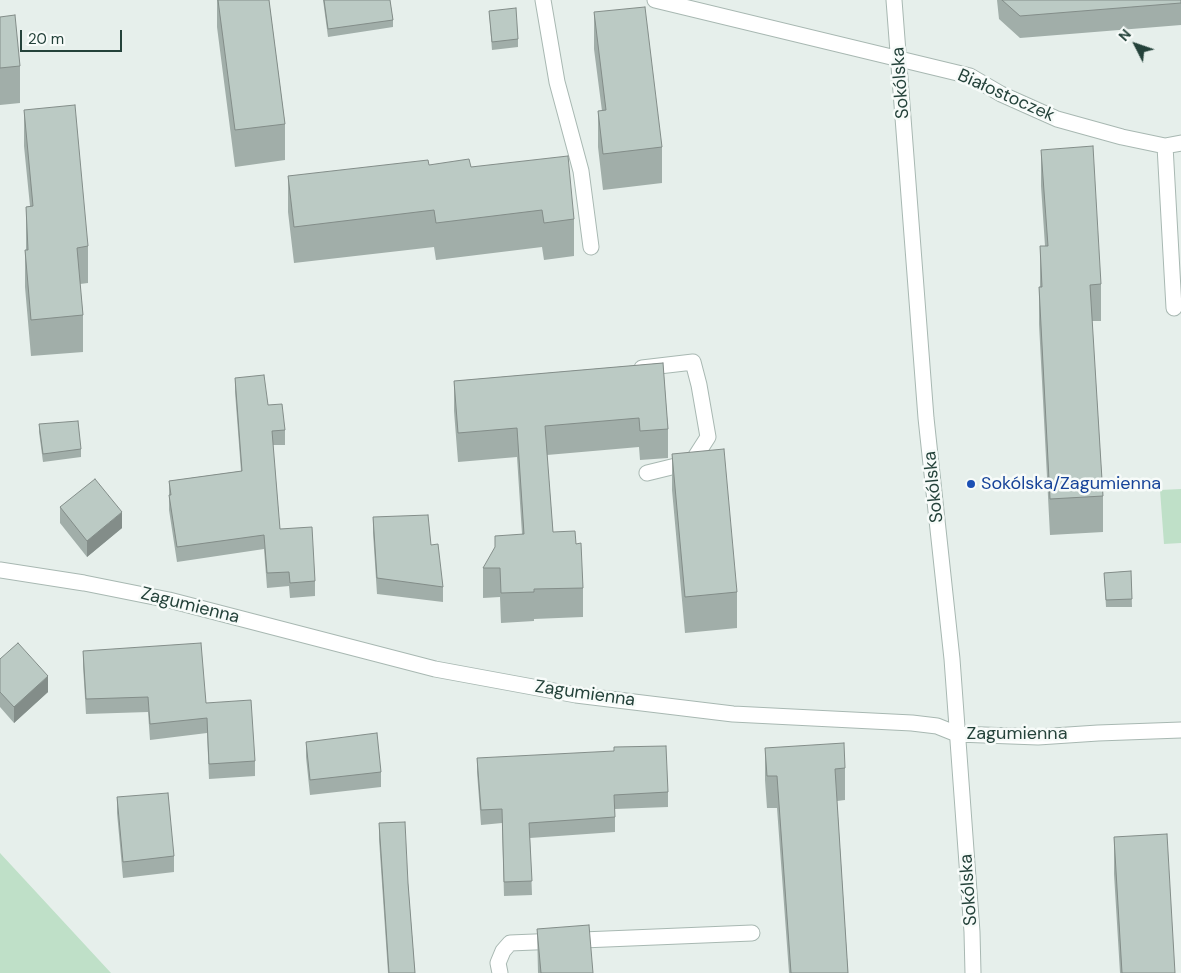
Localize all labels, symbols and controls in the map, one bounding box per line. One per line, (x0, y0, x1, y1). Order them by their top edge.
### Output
scale bar (22, 20, 125, 52)
north arrow (1111, 20, 1161, 70)
text: N (1115, 25, 1135, 45)
text: 20 m (28, 29, 64, 49)
street label: Sokólska (888, 46, 914, 120)
street label: Białostoczek (954, 65, 1058, 127)
street label: Sokólska (919, 450, 949, 524)
place label: Sokólska/Zagumienna (981, 473, 1161, 495)
marker: Sokólska/Zagumienna (965, 478, 977, 490)
street label: Zagumienna (138, 583, 242, 629)
street label: Zagumienna (534, 676, 636, 712)
street label: Zagumienna (967, 723, 1067, 745)
street label: Sokólska (956, 853, 982, 927)

